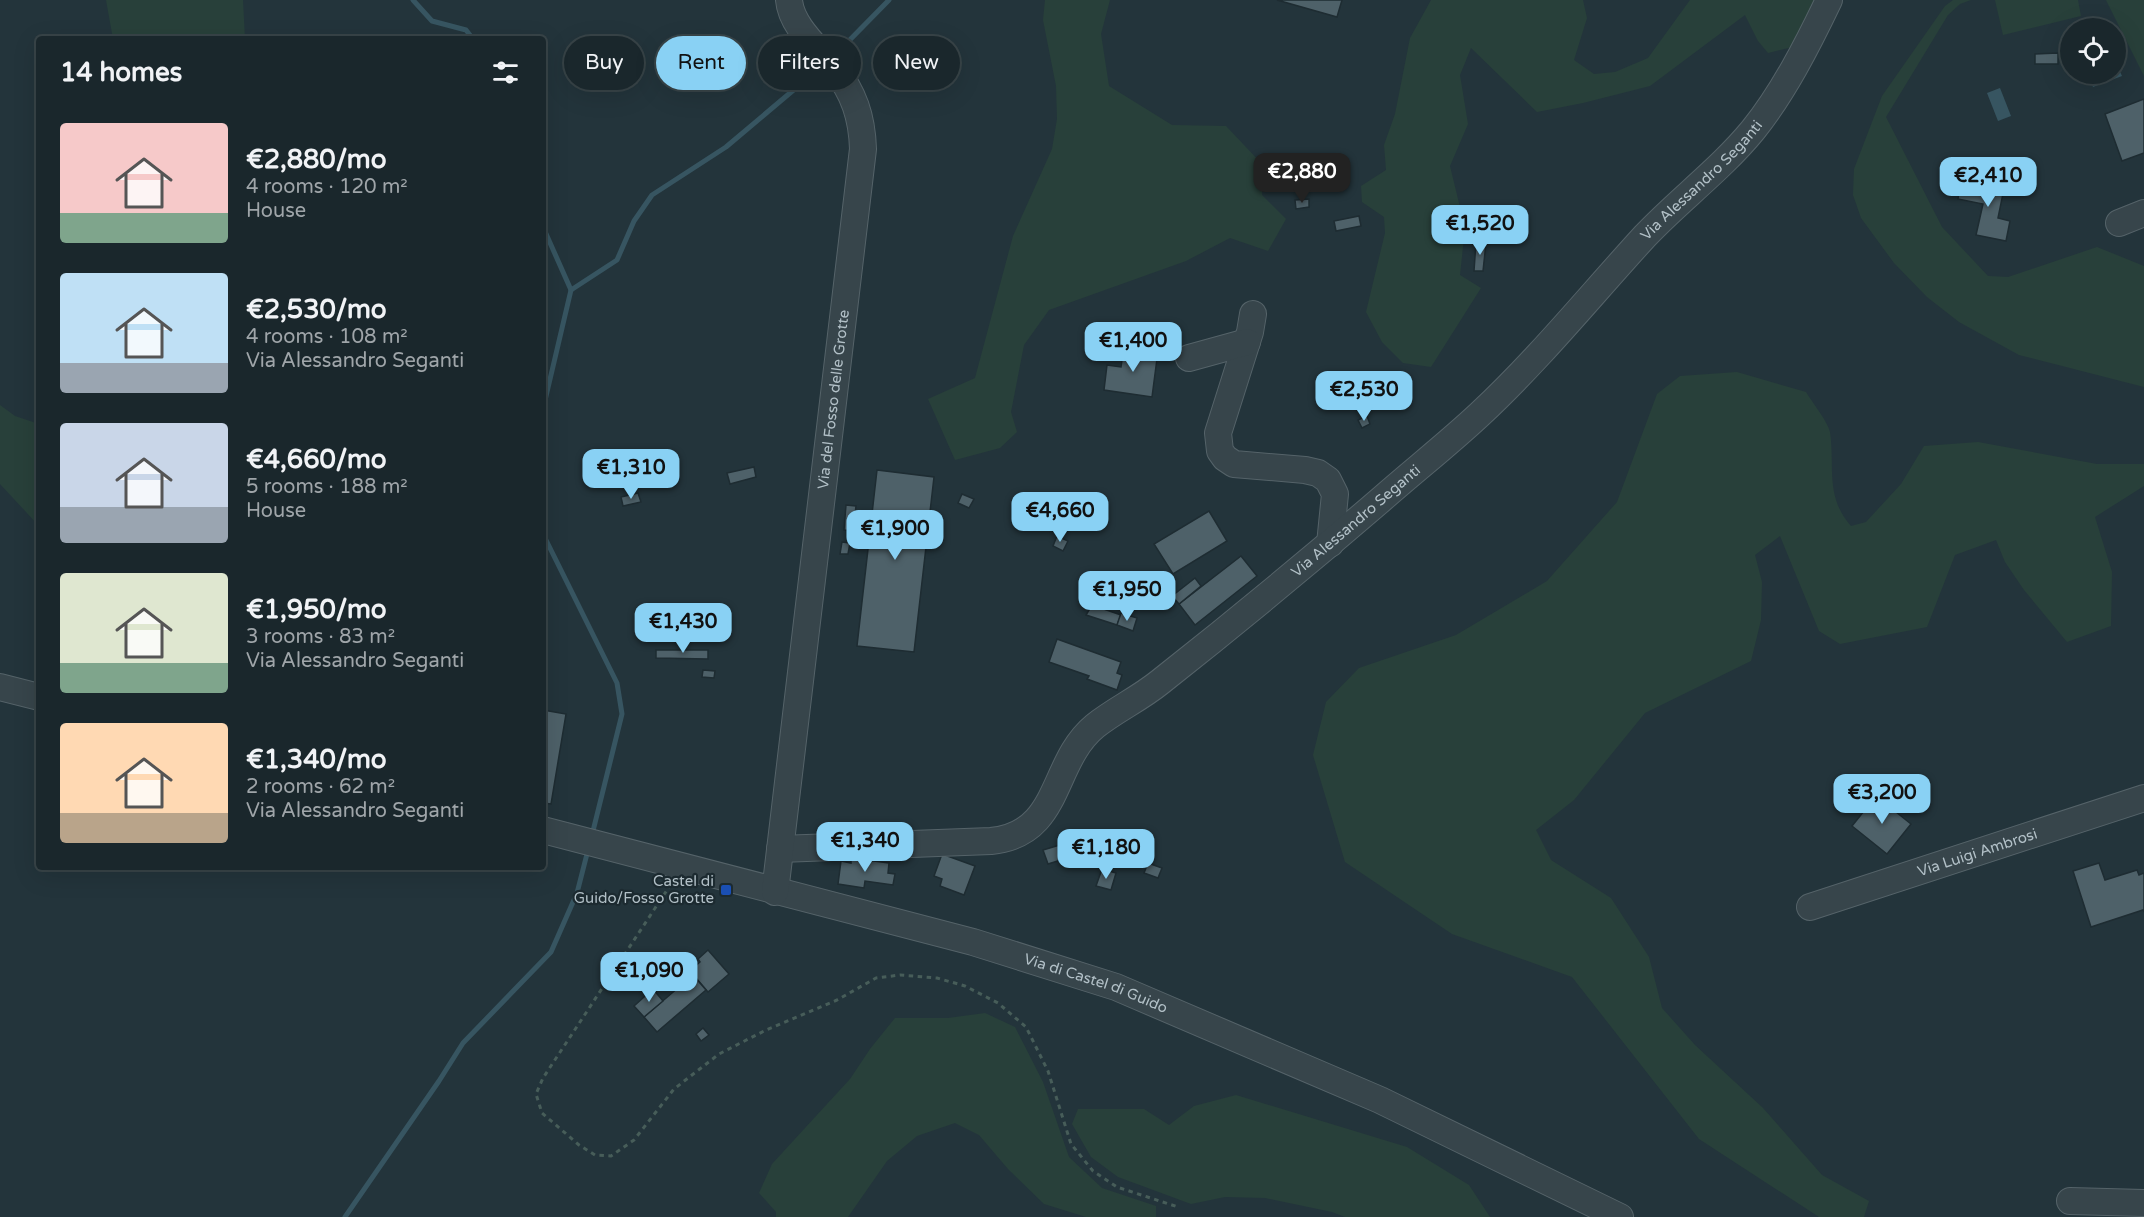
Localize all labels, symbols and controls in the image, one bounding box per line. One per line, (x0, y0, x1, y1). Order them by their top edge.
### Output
map controls (2060, 18, 2126, 84)
button: locate (2060, 18, 2126, 84)
chip: Buy (564, 36, 644, 90)
chip: Rent (656, 36, 746, 90)
chip: Filters (758, 36, 861, 90)
chip: New (873, 36, 960, 90)
icon: filters (489, 56, 522, 89)
text: 14 homes (60, 57, 182, 88)
street label: Via Alessandro Seganti (1637, 117, 1766, 244)
text: €2,880/mo (246, 144, 386, 175)
icon: home (108, 147, 180, 219)
pin: €2,880 (1253, 153, 1351, 204)
pin: €2,410 (1939, 157, 2037, 208)
text: €2,880 (1268, 160, 1336, 184)
text: €2,410 (1954, 164, 2022, 188)
text: 4 rooms · 120 m² (246, 175, 408, 199)
text: House (246, 199, 306, 223)
pin: €1,520 (1431, 205, 1529, 256)
text: €1,520 (1445, 212, 1515, 236)
text: €2,530/mo (246, 294, 387, 325)
icon: home (108, 297, 180, 369)
street label: Via del Fosso delle Grotte (814, 309, 853, 490)
pin: €1,400 (1084, 322, 1182, 373)
text: 4 rooms · 108 m² (246, 325, 408, 349)
text: €1,400 (1099, 329, 1167, 353)
text: Via Alessandro Seganti (246, 349, 464, 373)
pin: €2,530 (1315, 371, 1413, 422)
text: €2,530 (1329, 378, 1399, 402)
text: €4,660/mo (246, 444, 387, 475)
icon: home (108, 447, 180, 519)
pin: €1,310 (582, 449, 680, 500)
text: €1,310 (596, 456, 666, 480)
street label: Via Alessandro Seganti (1288, 461, 1424, 581)
text: 5 rooms · 188 m² (246, 475, 408, 499)
pin: €4,660 (1011, 492, 1109, 543)
text: House (246, 499, 306, 523)
text: €4,660 (1025, 499, 1095, 523)
pin: €1,900 (846, 510, 944, 561)
text: €1,900 (860, 517, 930, 541)
pin: €1,950 (1078, 571, 1176, 622)
text: €1,950 (1092, 578, 1162, 602)
text: €1,950/mo (246, 594, 387, 625)
icon: home (108, 597, 180, 669)
pin: €1,430 (634, 603, 732, 654)
text: €1,430 (649, 610, 717, 634)
text: 3 rooms · 83 m² (246, 625, 395, 649)
text: Via Alessandro Seganti (246, 649, 464, 673)
text: €1,340/mo (246, 744, 387, 775)
icon: home (108, 747, 180, 819)
pin: €3,200 (1833, 774, 1931, 825)
text: 2 rooms · 62 m² (246, 775, 395, 799)
text: €3,200 (1847, 781, 1917, 805)
text: Via Alessandro Seganti (246, 799, 464, 823)
pin: €1,340 (816, 822, 914, 873)
street label: Via Luigi Ambrosi (1915, 824, 2040, 880)
text: €1,340 (830, 829, 900, 853)
pin: €1,180 (1057, 829, 1155, 880)
text: €1,180 (1071, 836, 1141, 860)
place label: Castel di Guido/Fosso Grotte (574, 872, 714, 907)
marker: Castel di Guido/Fosso Grotte (719, 883, 733, 897)
street label: Via di Castel di Guido (1022, 950, 1170, 1017)
pin: €1,090 (600, 952, 698, 1003)
text: €1,090 (614, 959, 684, 983)

